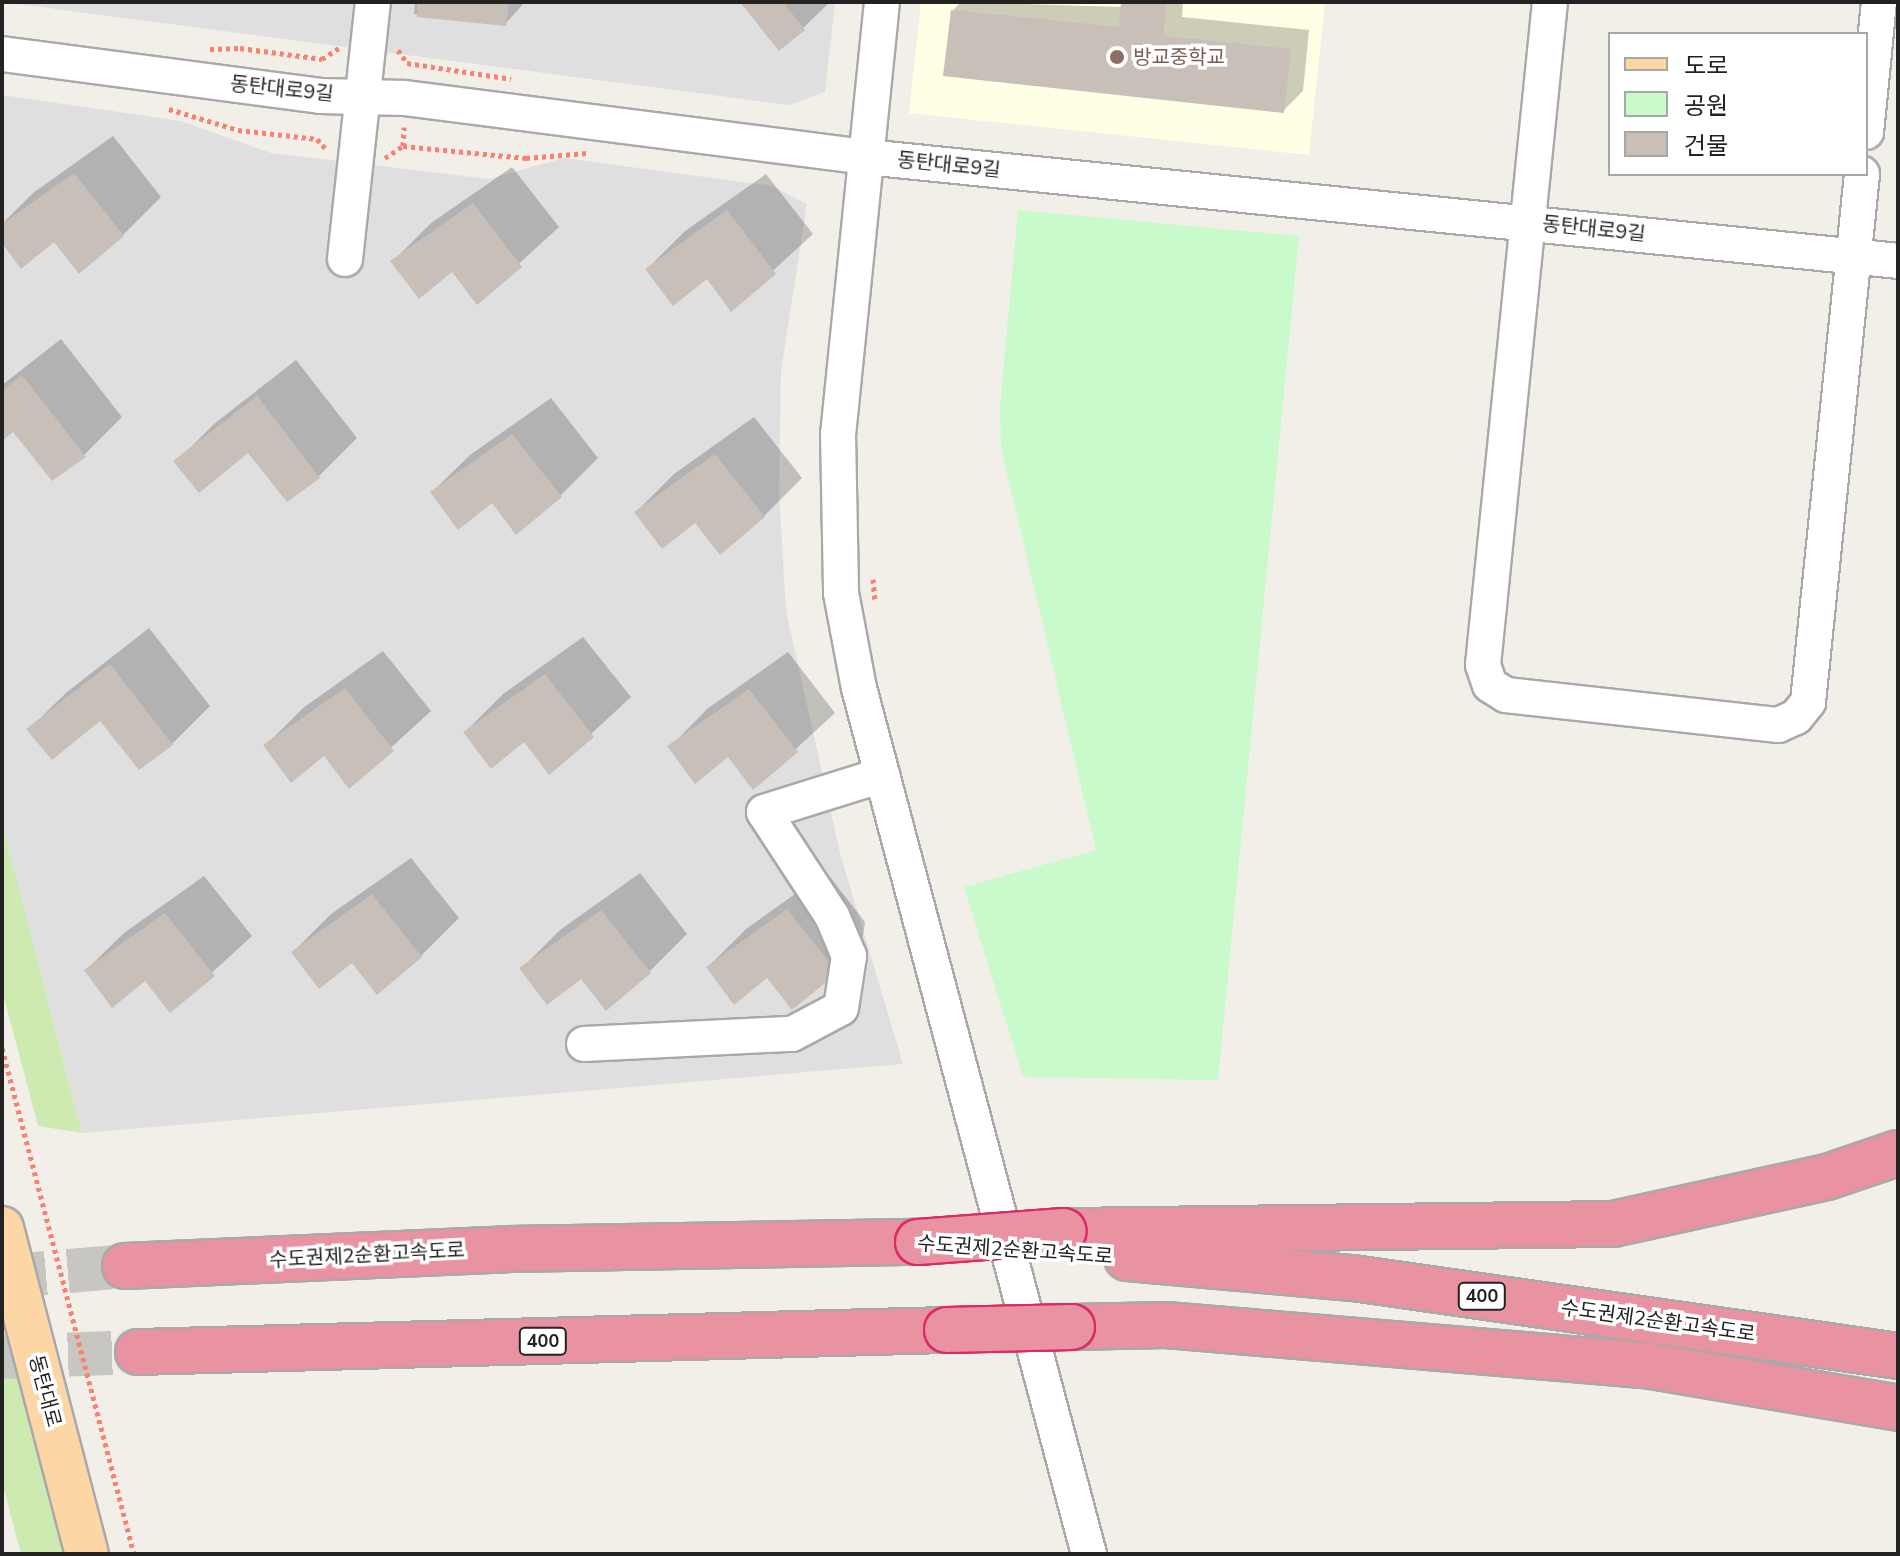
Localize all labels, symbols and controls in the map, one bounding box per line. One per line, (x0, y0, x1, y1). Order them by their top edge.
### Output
legend (1608, 32, 1868, 176)
place label: 방교중학교 (1133, 45, 1225, 69)
marker: 방교중학교 (1108, 48, 1126, 66)
text: 도로 (1684, 50, 1728, 82)
street label: 동탄대로9길 (229, 72, 335, 106)
text: 공원 (1684, 90, 1728, 122)
text: 건물 (1684, 130, 1728, 162)
street label: 동탄대로9길 (896, 148, 1002, 182)
street label: 동탄대로9길 (1541, 212, 1647, 246)
street label: 수도권제2순환고속도로 (916, 1231, 1114, 1269)
street label: 수도권제2순환고속도로 (269, 1238, 465, 1272)
road number: 400 (1456, 1282, 1508, 1310)
street label: 수도권제2순환고속도로 (1559, 1295, 1757, 1347)
road number: 400 (517, 1327, 569, 1355)
street label: 동탄대로 (24, 1352, 66, 1430)

